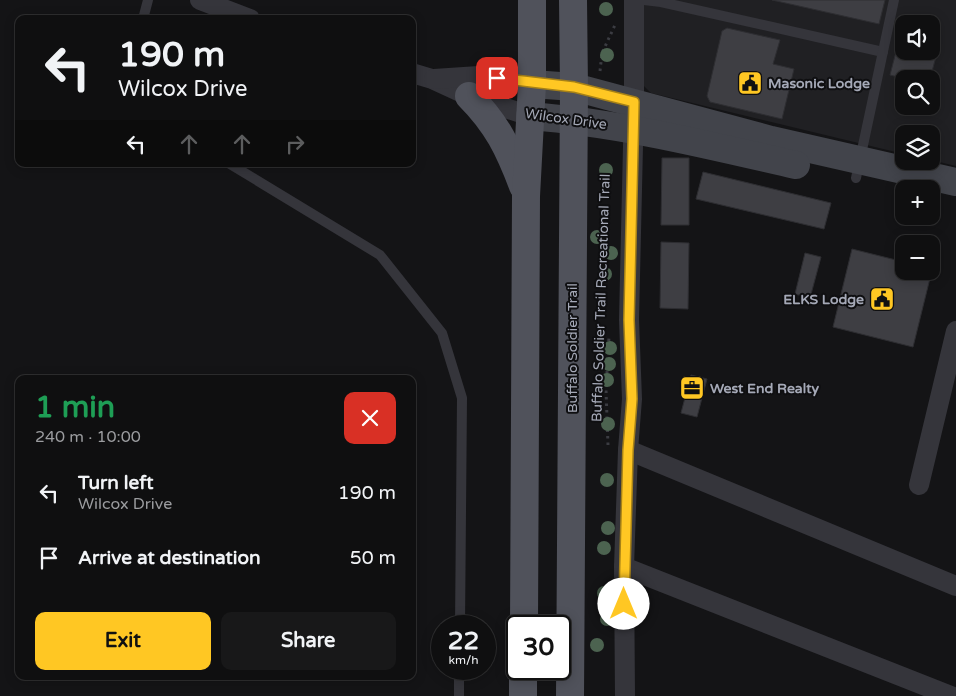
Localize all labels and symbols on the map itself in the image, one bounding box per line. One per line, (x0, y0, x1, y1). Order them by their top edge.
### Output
pin (476, 57, 518, 99)
public building icon: Masonic Lodge (737, 70, 763, 96)
place label: Masonic Lodge (768, 75, 870, 92)
street label: Wilcox Drive (524, 105, 608, 133)
street label: Buffalo Soldier Trail Recreational Trail (588, 174, 614, 422)
street label: Buffalo Soldier Trail (564, 283, 581, 413)
public building icon: ELKS Lodge (869, 286, 895, 312)
place label: ELKS Lodge (783, 291, 864, 308)
office icon: West End Realty (679, 375, 705, 401)
place label: West End Realty (710, 380, 819, 397)
position arrow (597, 577, 649, 629)
speed limit sign: 30 (506, 615, 571, 680)

